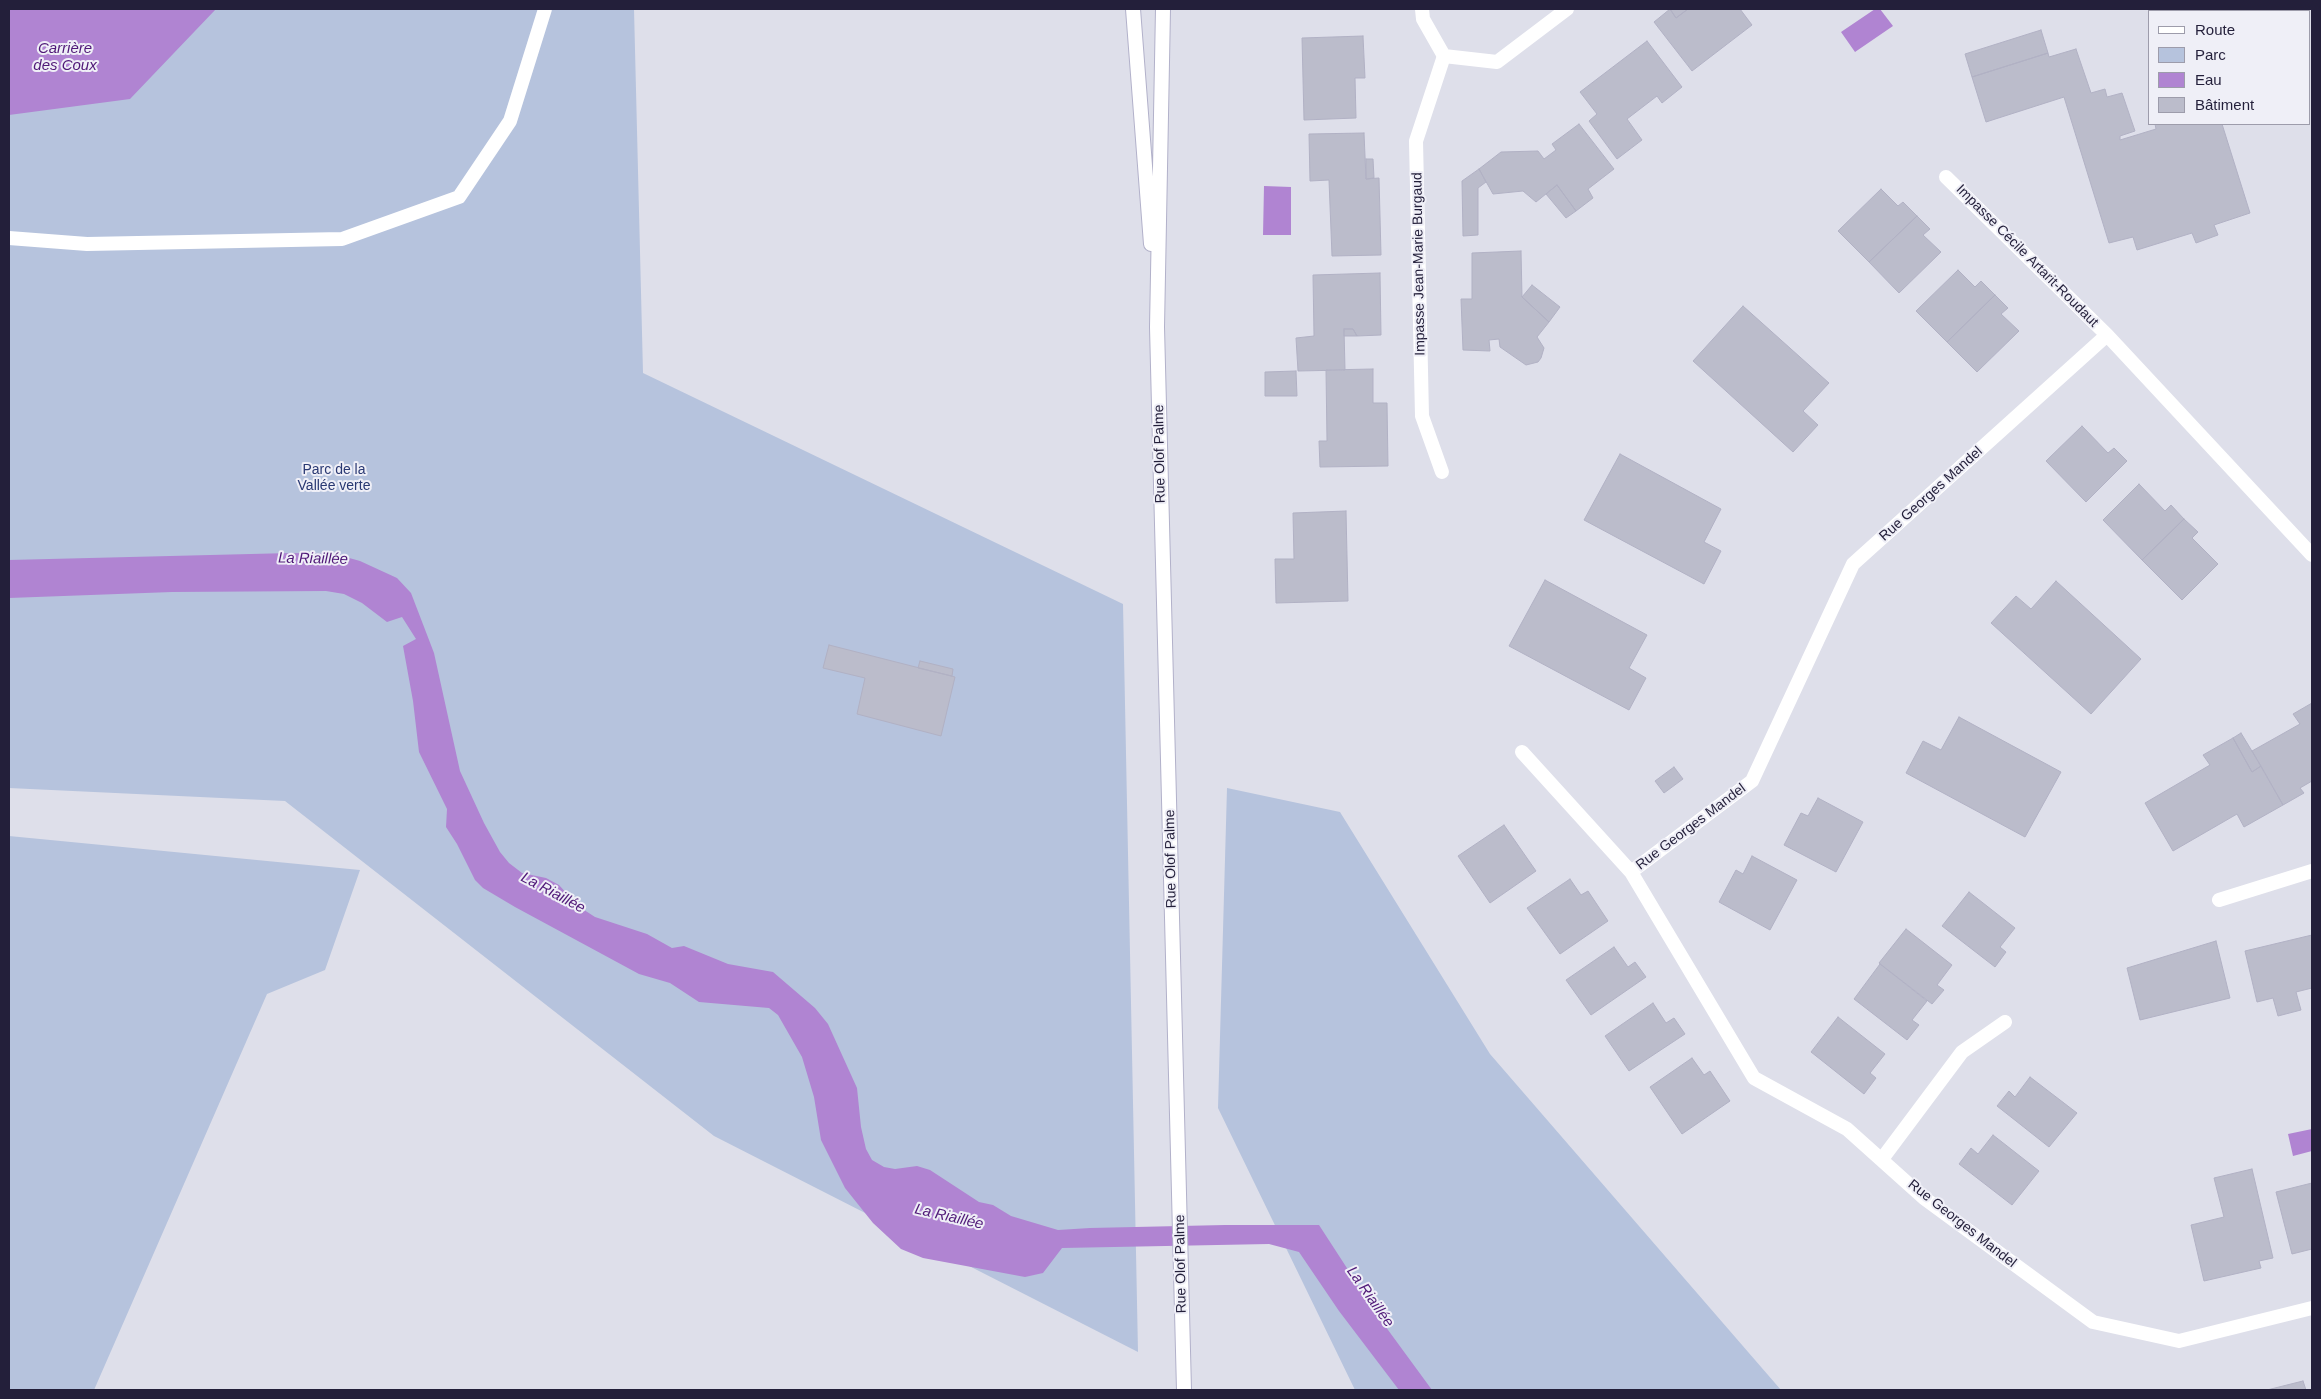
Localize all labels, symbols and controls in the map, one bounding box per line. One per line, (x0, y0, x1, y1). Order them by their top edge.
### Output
legend (2148, 10, 2311, 125)
text: Route (2195, 21, 2235, 38)
water label: Carrière des Coux (33, 40, 97, 75)
text: Parc (2195, 46, 2226, 63)
text: Eau (2195, 71, 2222, 88)
text: Bâtiment (2195, 96, 2254, 113)
street label: Impasse Jean-Marie Burgaud (1409, 172, 1429, 356)
street label: Impasse Cécile Artarit-Roudaut (1952, 181, 2102, 331)
street label: Rue Olof Palme (1151, 404, 1169, 504)
street label: Rue Georges Mandel (1876, 443, 1986, 545)
park label: Parc de la Vallée verte (298, 462, 370, 494)
water label: La Riaillée (278, 549, 348, 569)
street label: Rue Georges Mandel (1633, 780, 1749, 874)
street label: Rue Olof Palme (1162, 809, 1180, 909)
water label: La Riaillée (518, 869, 588, 917)
street label: Rue Georges Mandel (1904, 1176, 2020, 1272)
water label: La Riaillée (913, 1200, 985, 1234)
street label: Rue Olof Palme (1172, 1214, 1190, 1314)
water label: La Riaillée (1343, 1263, 1397, 1331)

